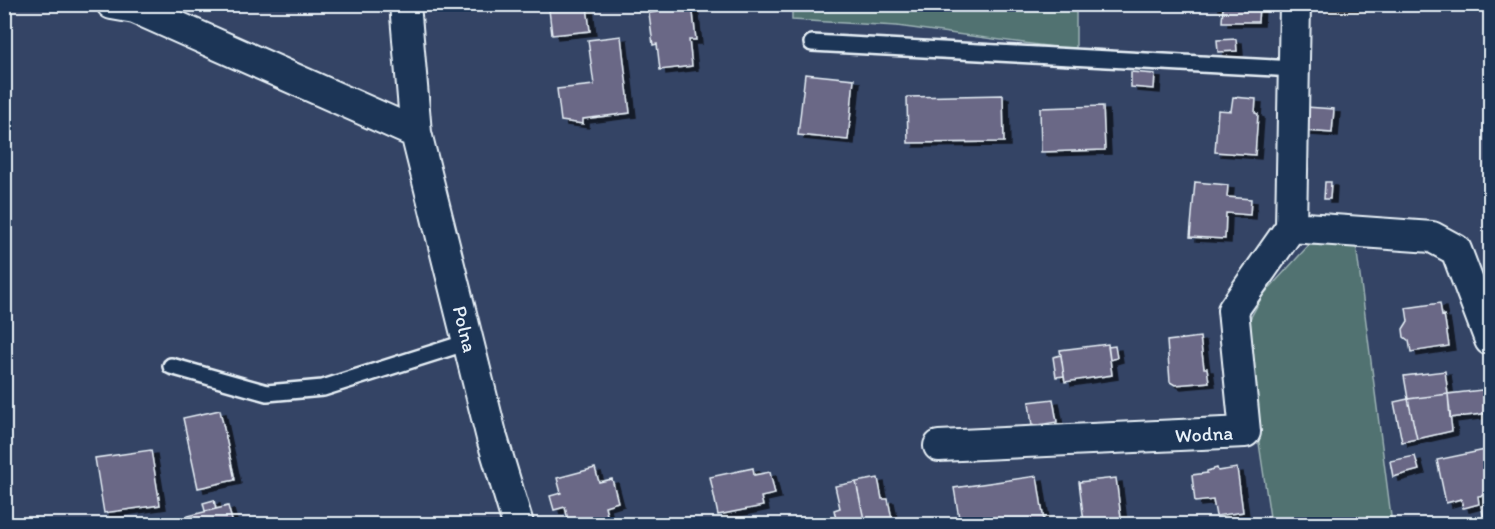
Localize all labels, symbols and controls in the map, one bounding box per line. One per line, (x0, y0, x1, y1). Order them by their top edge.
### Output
street label: Polna (448, 303, 482, 355)
street label: Wodna (1174, 420, 1234, 448)

